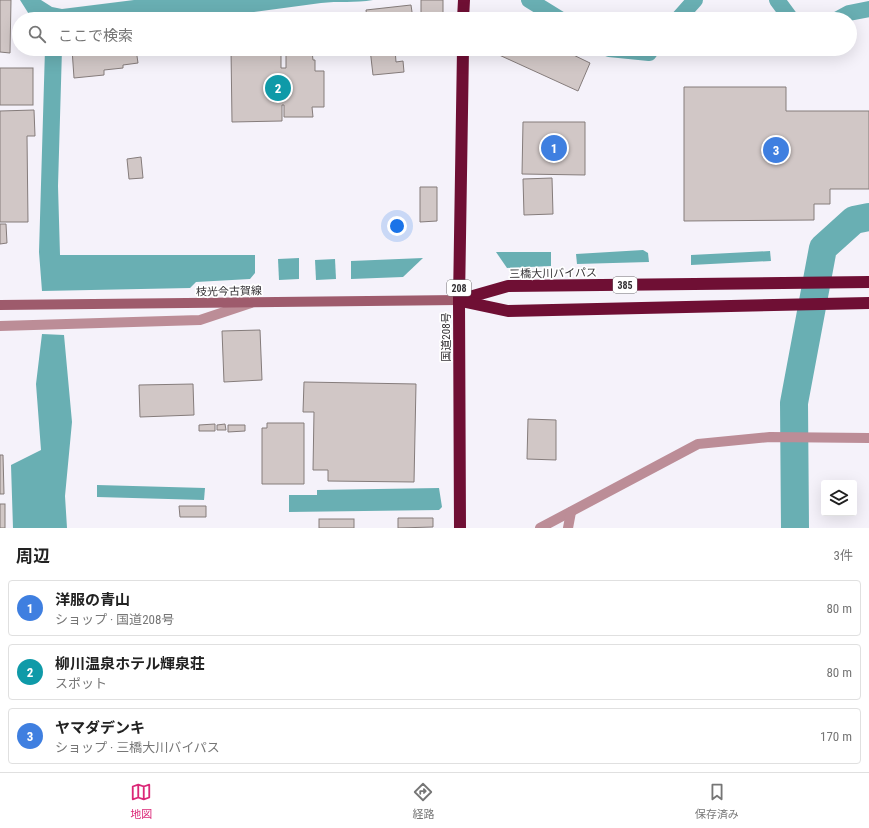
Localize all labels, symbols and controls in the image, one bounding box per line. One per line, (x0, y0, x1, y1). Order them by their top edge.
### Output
search box (12, 12, 857, 56)
icon: search (26, 23, 48, 45)
text: ここで検索 (58, 27, 133, 45)
pin: 2 (265, 73, 291, 103)
pin: 1 (541, 133, 567, 163)
pin: 3 (763, 135, 789, 165)
your location (387, 216, 407, 236)
street label: 三橋大川バイパス (509, 266, 597, 281)
road number: 385 (613, 277, 637, 293)
road number: 208 (447, 280, 471, 296)
street label: 枝光今古賀線 (196, 284, 262, 299)
street label: 国道208号 (440, 312, 453, 362)
map controls (821, 480, 857, 516)
button: layers (821, 480, 857, 516)
text: 周辺 (16, 546, 50, 566)
text: 3件 (834, 548, 853, 563)
text: 洋服の青山 (55, 591, 130, 609)
text: 1 (27, 601, 33, 616)
text: 80 m (826, 601, 852, 616)
text: ショップ · 国道208号 (55, 612, 174, 627)
text: 柳川温泉ホテル輝泉荘 (55, 655, 205, 673)
text: 2 (27, 665, 33, 680)
text: 80 m (826, 665, 852, 680)
text: スポット (55, 676, 107, 691)
text: ヤマダデンキ (55, 719, 145, 737)
text: 3 (27, 729, 33, 744)
text: 170 m (820, 729, 852, 744)
text: ショップ · 三橋大川バイパス (55, 740, 220, 755)
tab: 地図 (130, 781, 152, 821)
tab: 経路 (412, 781, 434, 821)
tab: 保存済み (695, 781, 739, 821)

